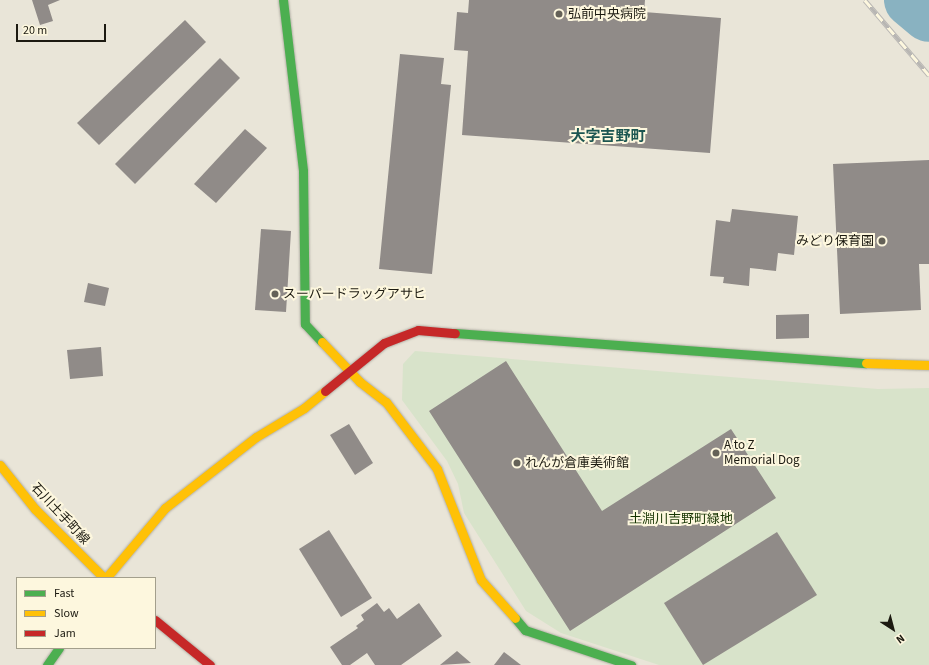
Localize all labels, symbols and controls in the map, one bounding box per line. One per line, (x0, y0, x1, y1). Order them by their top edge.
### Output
place label: 弘前中央病院 (568, 6, 646, 22)
marker: 弘前中央病院 (553, 8, 565, 20)
scale bar (18, 16, 108, 42)
text: 20 m (23, 22, 47, 39)
district label: 大字吉野町 (571, 128, 645, 146)
place label: みどり保育園 (796, 233, 874, 249)
marker: みどり保育園 (877, 236, 887, 246)
place label: スーパードラッグアサヒ (283, 286, 426, 302)
marker: スーパードラッグアサヒ (270, 289, 280, 299)
place label: A to Z Memorial Dog (724, 438, 799, 469)
marker: A to Z Memorial Dog (711, 448, 721, 458)
place label: れんが倉庫美術館 (525, 455, 629, 471)
marker: れんが倉庫美術館 (512, 458, 522, 468)
street label: 石川土手町線 (28, 480, 92, 548)
park label: 土淵川吉野町緑地 (629, 511, 733, 527)
legend (16, 577, 156, 649)
text: Fast (54, 585, 74, 602)
text: Slow (54, 605, 79, 622)
north arrow (873, 609, 913, 649)
text: Jam (54, 625, 76, 642)
text: N (893, 631, 908, 647)

